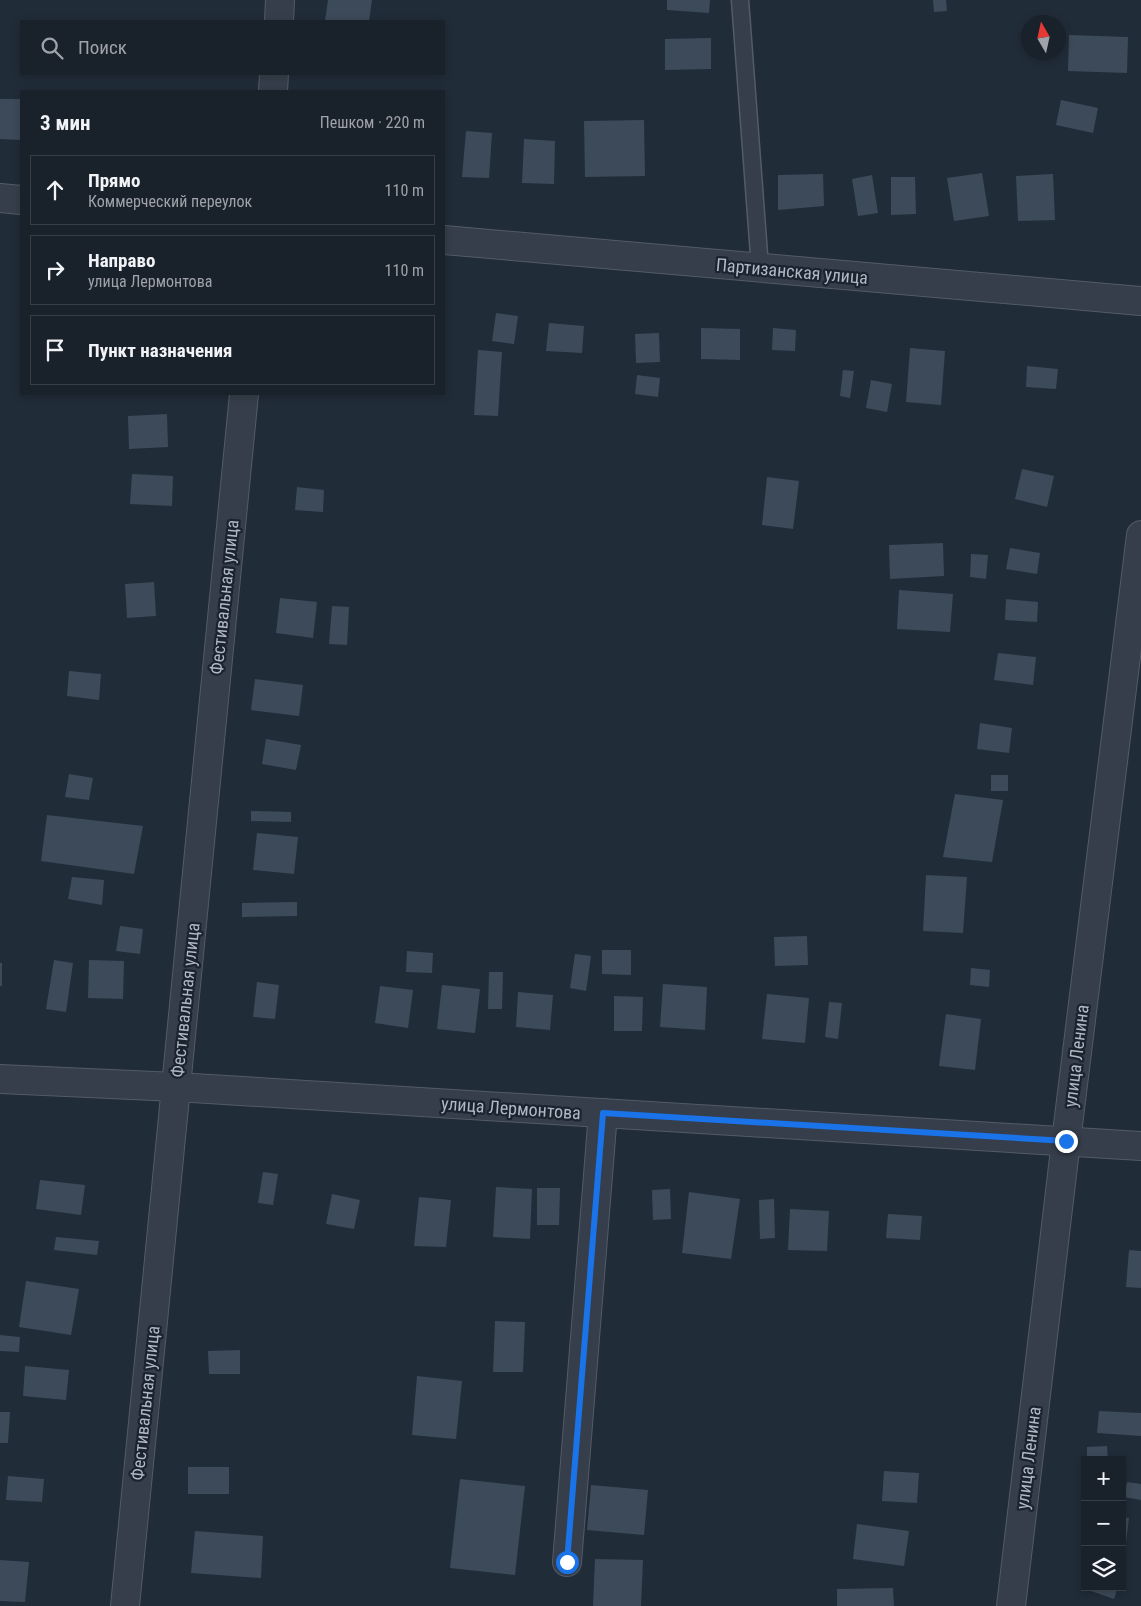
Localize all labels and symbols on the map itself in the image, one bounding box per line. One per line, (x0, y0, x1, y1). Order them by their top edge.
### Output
north arrow (1021, 15, 1066, 60)
street label: Партизанская улица (715, 254, 869, 288)
street label: Фестивальная улица (205, 519, 243, 675)
street label: Фестивальная улица (166, 922, 204, 1078)
street label: улица Ленина (1059, 1003, 1093, 1109)
street label: улица Лермонтова (440, 1093, 582, 1123)
route end (1055, 1130, 1078, 1153)
street label: Фестивальная улица (126, 1325, 164, 1481)
street label: улица Ленина (1011, 1405, 1045, 1511)
route start (556, 1551, 579, 1574)

